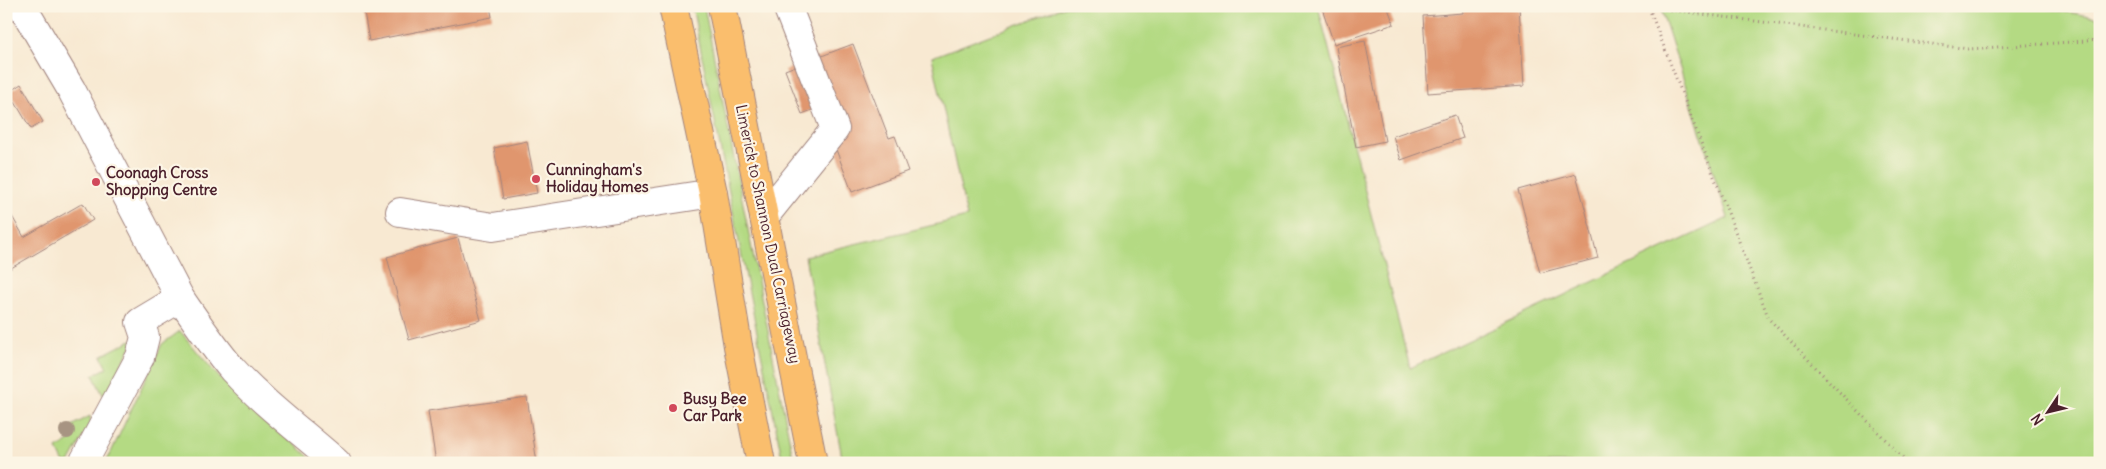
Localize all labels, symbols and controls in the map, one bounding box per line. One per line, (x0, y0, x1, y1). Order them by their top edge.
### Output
street label: Limerick to Shannon Dual Carriageway (732, 103, 805, 365)
place label: Cunningham's Holiday Homes (546, 160, 649, 197)
place label: Coonagh Cross Shopping Centre (106, 163, 217, 200)
marker: Cunningham's Holiday Homes (530, 173, 542, 185)
marker: Coonagh Cross Shopping Centre (90, 176, 102, 188)
north arrow (2024, 386, 2074, 436)
place label: Busy Bee Car Park (683, 389, 747, 425)
marker: Busy Bee Car Park (667, 402, 679, 414)
text: N (2027, 410, 2048, 429)

